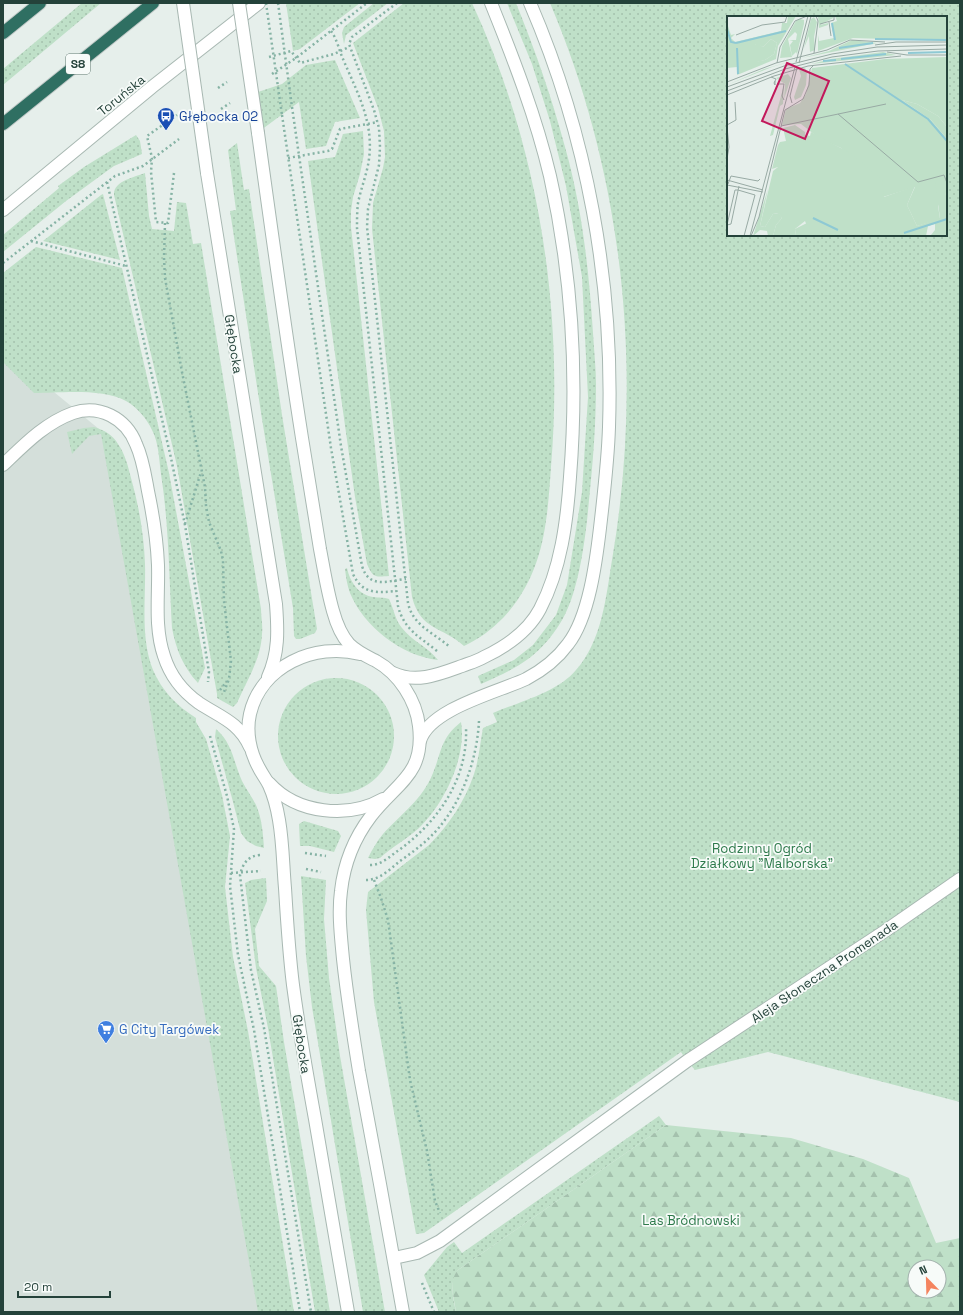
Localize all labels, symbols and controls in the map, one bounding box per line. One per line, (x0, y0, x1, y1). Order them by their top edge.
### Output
inset map (727, 16, 947, 236)
road number: S8 (66, 54, 90, 74)
street label: Toruńska (94, 71, 149, 120)
bus stop icon: Głębocka 02 (156, 106, 176, 131)
place label: Głębocka 02 (179, 108, 258, 125)
street label: Głębocka (220, 313, 247, 375)
park label: Rodzinny Ogród Działkowy "Malborska" (691, 840, 833, 872)
street label: Aleja Słoneczna Promenada (748, 916, 901, 1027)
street label: Głębocka (288, 1013, 315, 1075)
supermarket icon: G City Targówek (96, 1019, 116, 1044)
place label: G City Targówek (119, 1021, 219, 1038)
park label: Las Bródnowski (642, 1212, 740, 1229)
north arrow (907, 1259, 947, 1299)
text: N (917, 1262, 929, 1278)
scale bar (18, 1273, 110, 1299)
text: 20 m (24, 1279, 52, 1295)

